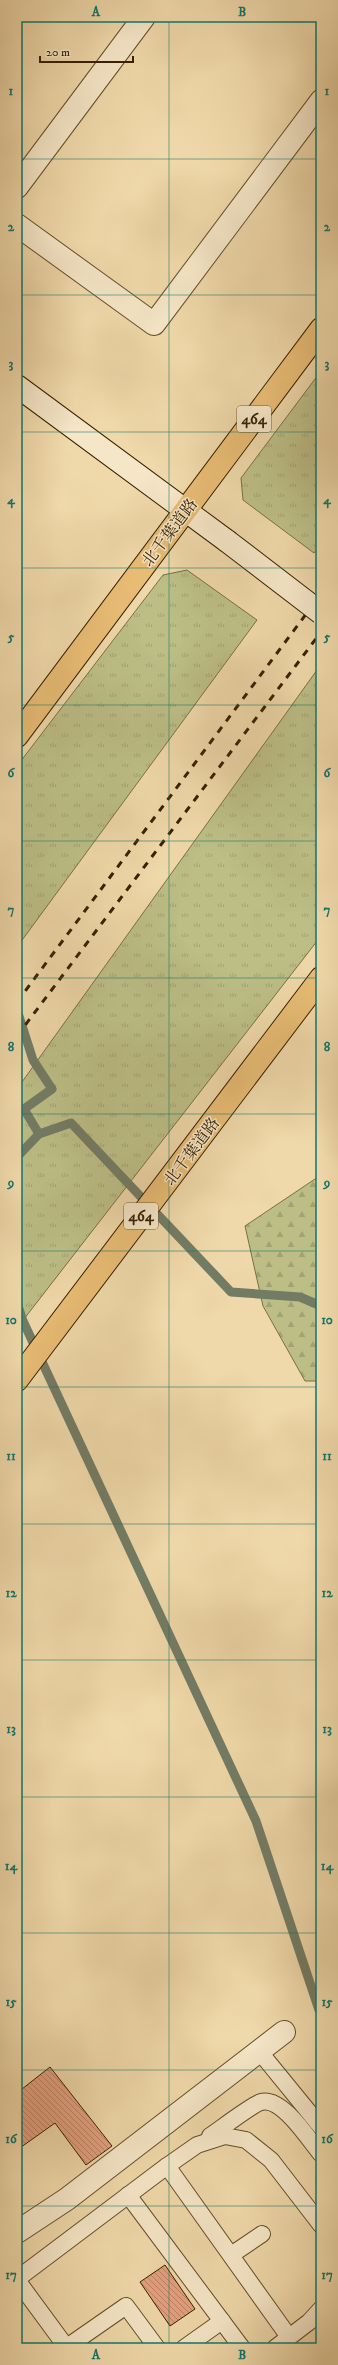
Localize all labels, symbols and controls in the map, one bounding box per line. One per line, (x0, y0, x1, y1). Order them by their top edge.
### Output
text: A (91, 4, 101, 20)
text: B (238, 4, 246, 20)
scale bar (40, 38, 133, 64)
text: 20 m (46, 45, 70, 60)
text: 1 (9, 83, 14, 99)
text: 1 (325, 83, 330, 99)
text: 2 (8, 219, 15, 235)
text: 2 (324, 219, 331, 235)
text: 3 (9, 356, 14, 372)
text: 3 (325, 356, 330, 372)
road number: 464 (237, 406, 271, 432)
text: 4 (6, 492, 15, 509)
text: 4 (322, 492, 331, 509)
street label: 北千葉道路 (138, 495, 202, 571)
text: 5 (7, 629, 15, 645)
text: 5 (323, 629, 331, 645)
text: 6 (8, 765, 16, 781)
text: 6 (324, 765, 332, 781)
text: 7 (8, 902, 15, 918)
text: 7 (324, 902, 331, 918)
text: 8 (8, 1039, 15, 1055)
text: 8 (324, 1039, 331, 1055)
street label: 北千葉道路 (160, 1114, 224, 1190)
text: 9 (7, 1175, 14, 1191)
text: 9 (323, 1175, 330, 1191)
road number: 464 (124, 1203, 158, 1229)
text: 10 (5, 1312, 17, 1328)
text: 10 (321, 1312, 333, 1328)
text: 11 (6, 1448, 16, 1464)
text: 11 (322, 1448, 332, 1464)
text: 12 (5, 1585, 17, 1601)
text: 12 (321, 1585, 333, 1601)
text: 13 (6, 1721, 16, 1737)
text: 13 (322, 1721, 332, 1737)
text: 14 (5, 1858, 18, 1875)
text: 14 (321, 1858, 334, 1875)
text: 15 (5, 1994, 17, 2010)
text: 15 (321, 1994, 333, 2010)
text: 16 (5, 2131, 18, 2147)
text: 16 (321, 2131, 334, 2147)
text: 17 (5, 2267, 17, 2283)
text: 17 (321, 2267, 333, 2283)
text: A (91, 2347, 101, 2363)
text: B (238, 2347, 246, 2363)

